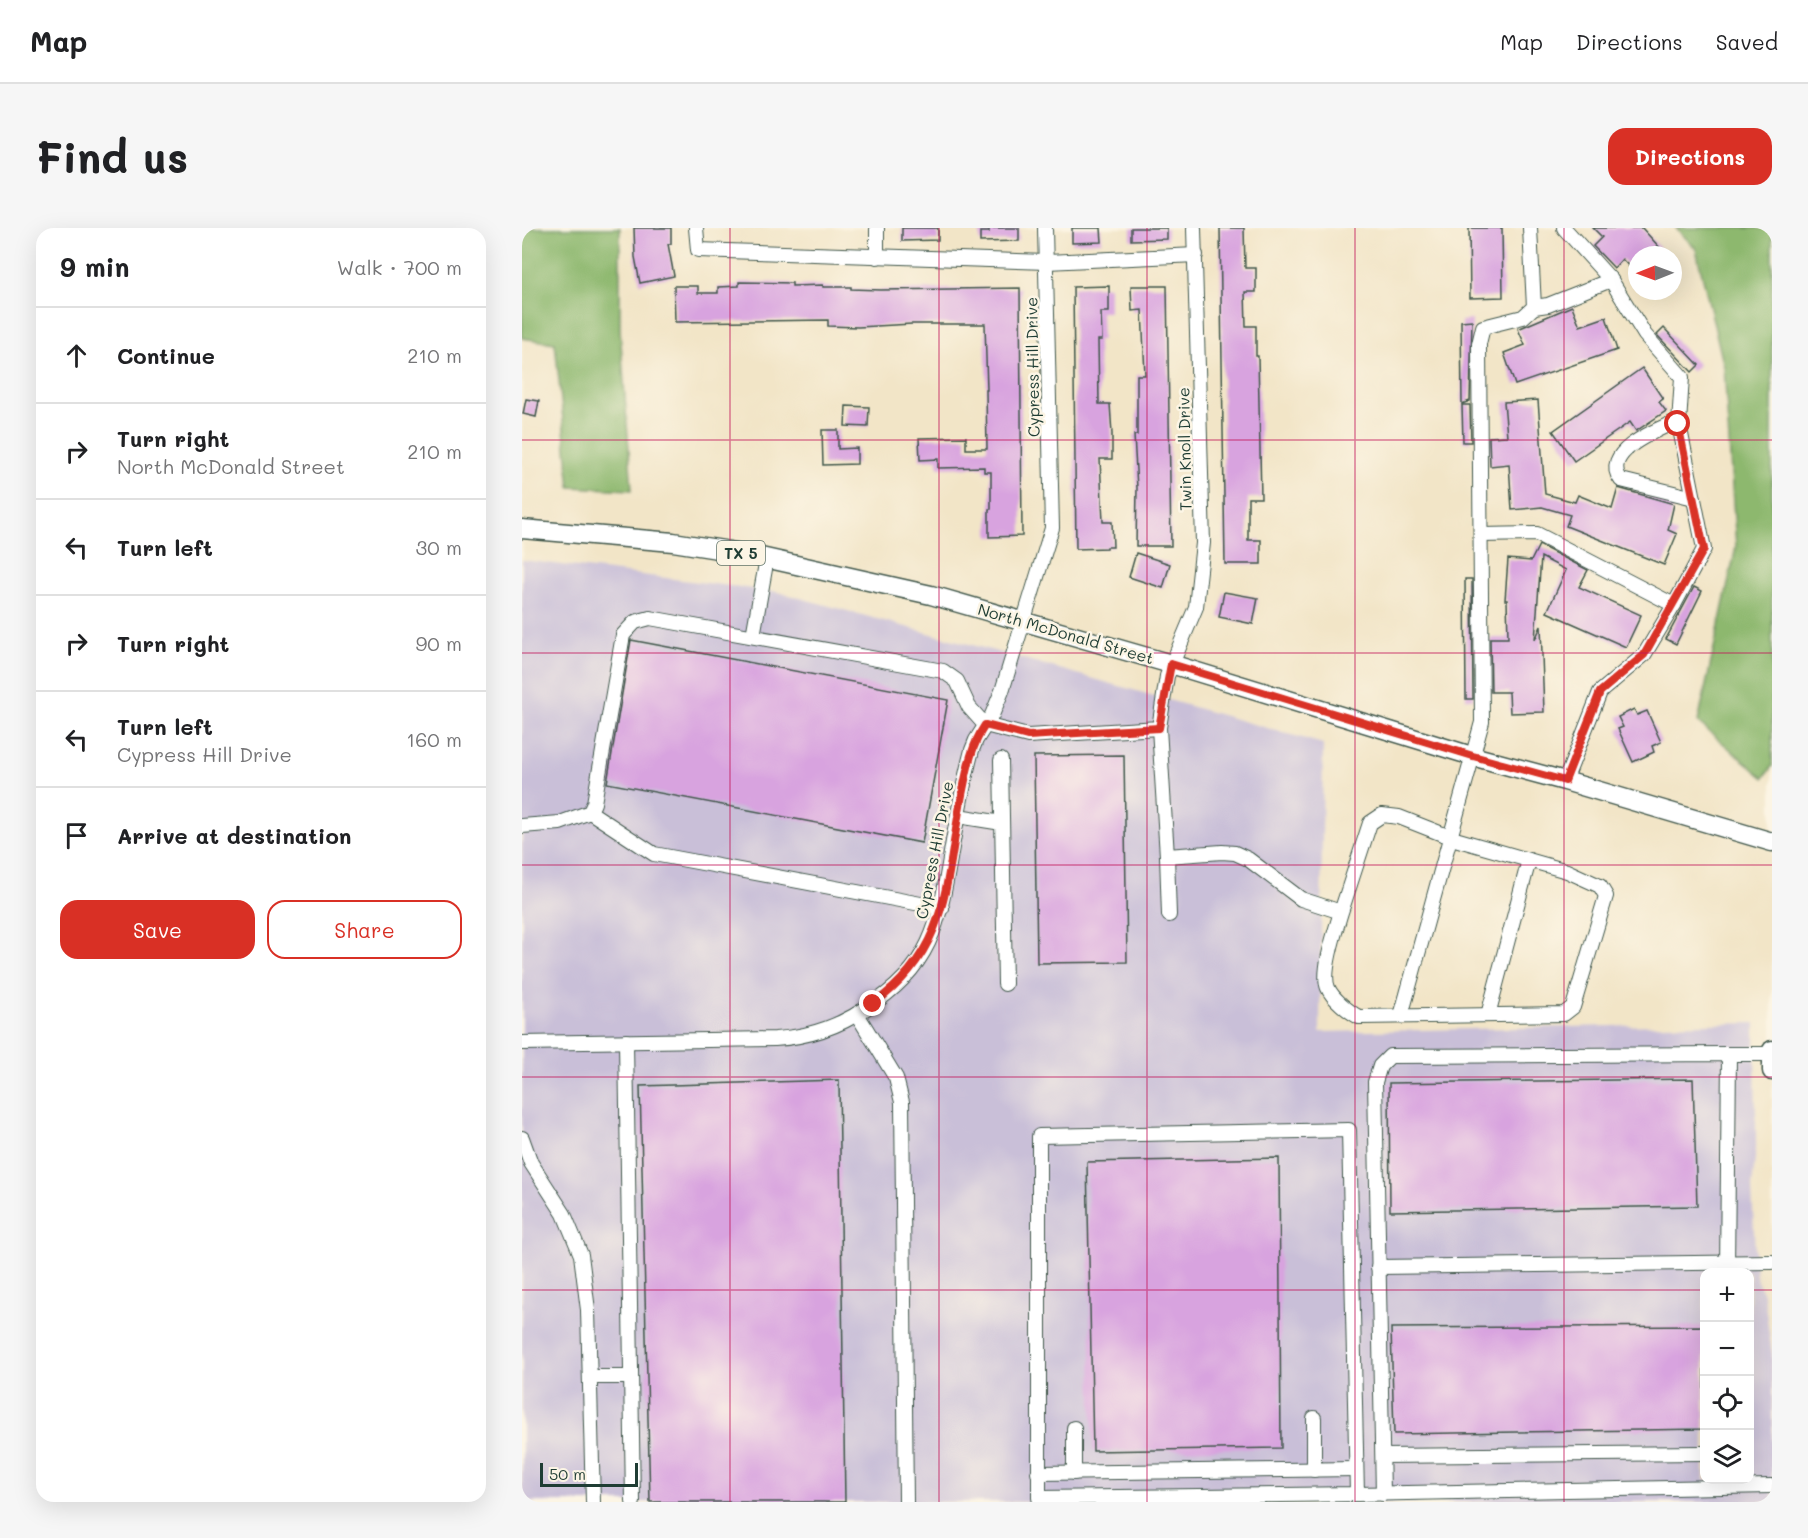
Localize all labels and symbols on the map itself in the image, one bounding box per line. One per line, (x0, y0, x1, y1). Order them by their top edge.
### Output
north arrow (1628, 246, 1682, 300)
street label: Cypress Hill Drive (1020, 297, 1044, 437)
street label: Twin Knoll Drive (1172, 387, 1196, 511)
route start (1664, 410, 1690, 436)
road number: TX 5 (717, 541, 765, 565)
street label: North McDonald Street (976, 598, 1156, 668)
street label: Cypress Hill Drive (910, 779, 958, 921)
route end (859, 990, 885, 1016)
scale bar (540, 1460, 638, 1488)

